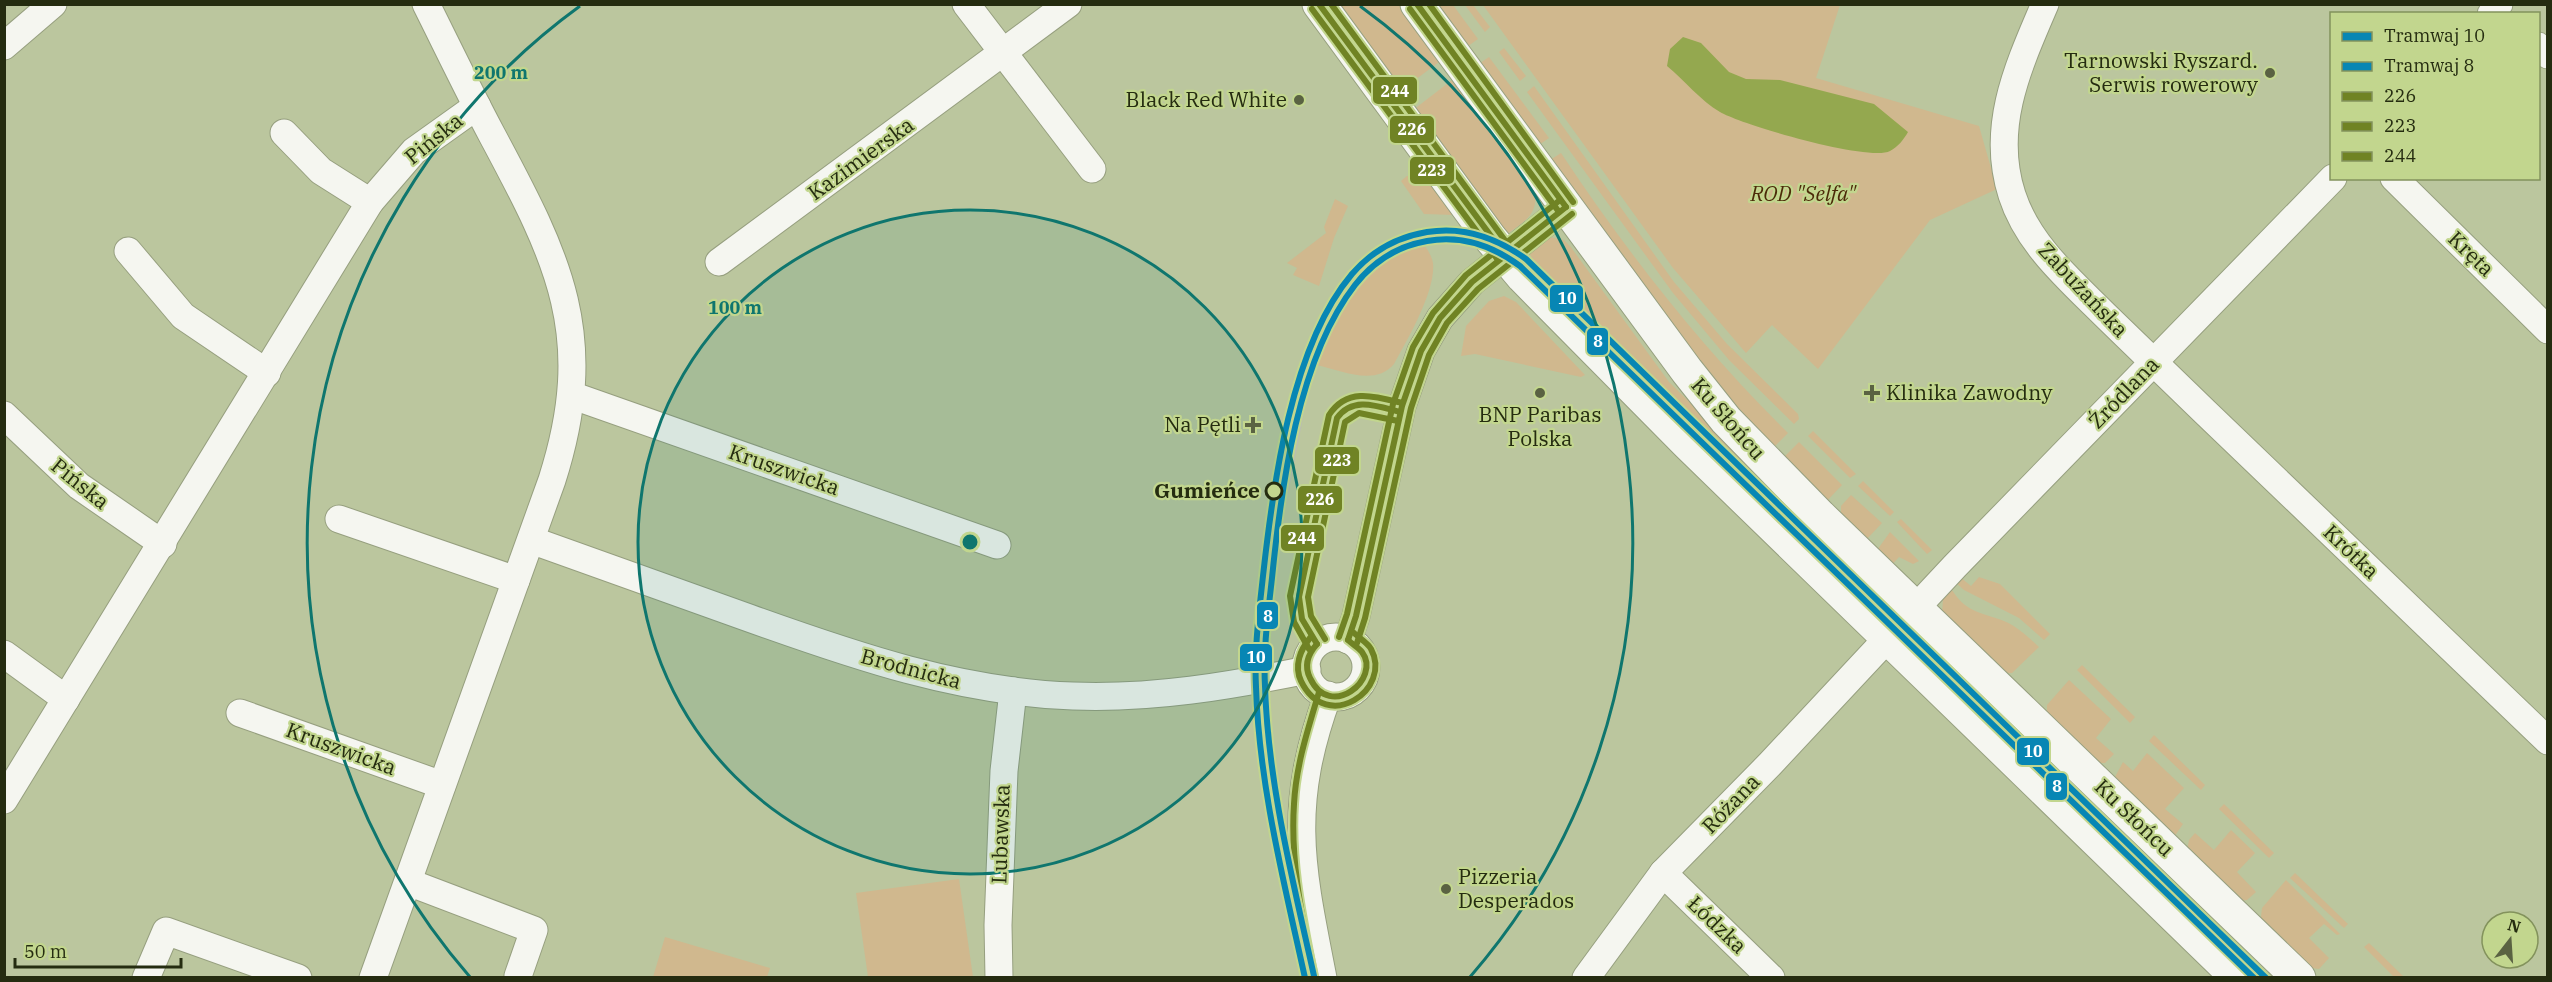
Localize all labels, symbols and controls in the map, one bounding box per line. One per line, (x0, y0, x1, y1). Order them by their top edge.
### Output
legend (2330, 12, 2540, 180)
text: Tramwaj 10 (2384, 24, 2485, 47)
place label: Tarnowski Ryszard. Serwis rowerowy (2064, 46, 2259, 98)
text: Tramwaj 8 (2384, 54, 2474, 77)
text: 200 m (474, 61, 529, 84)
marker: Tarnowski Ryszard. Serwis rowerowy (2263, 66, 2277, 80)
line badge: 244 (1372, 76, 1418, 105)
text: 244 (1381, 81, 1410, 101)
text: 226 (2384, 84, 2416, 107)
place label: Black Red White (1126, 85, 1287, 113)
marker: Black Red White (1292, 93, 1306, 107)
street label: Pińska (398, 106, 468, 170)
street label: Kazimierska (802, 110, 919, 206)
text: 223 (2384, 114, 2416, 137)
line badge: 226 (1389, 115, 1435, 144)
text: 226 (1398, 119, 1426, 139)
text: 244 (2384, 144, 2416, 167)
line badge: 223 (1409, 156, 1455, 185)
text: 223 (1418, 160, 1446, 180)
park label: ROD "Selfa" (1749, 179, 1857, 207)
street label: Kręta (2443, 224, 2501, 282)
street label: Zabużańska (2033, 236, 2135, 343)
line badge: 10 (1549, 284, 1584, 313)
text: 10 (1557, 288, 1577, 308)
text: 100 m (708, 296, 763, 319)
line badge: 8 (1586, 327, 1609, 356)
text: 8 (1593, 331, 1603, 351)
street label: Źródlana (2082, 350, 2165, 434)
street label: Ku Słońcu (1685, 371, 1772, 465)
place label: Klinika Zawodny (1886, 378, 2053, 406)
marker: Klinika Zawodny (1863, 384, 1881, 402)
marker: BNP Paribas Polska (1533, 386, 1547, 400)
place label: BNP Paribas Polska (1478, 400, 1602, 452)
place label: Na Pętli (1164, 410, 1241, 438)
marker: Na Pętli (1246, 418, 1260, 432)
street label: Kruszwicka (725, 437, 843, 501)
line badge: 223 (1314, 446, 1360, 475)
text: 223 (1323, 450, 1351, 470)
street label: Pińska (46, 451, 116, 515)
place label: Gumieńce (1154, 476, 1260, 504)
marker: Gumieńce (1265, 482, 1283, 500)
line badge: 226 (1297, 485, 1343, 514)
text: 226 (1306, 489, 1334, 509)
street label: Krótka (2318, 518, 2385, 585)
line badge: 244 (1280, 524, 1325, 552)
text: 244 (1288, 528, 1317, 548)
centre of rings (960, 532, 980, 552)
line badge: 8 (1256, 601, 1279, 630)
text: 8 (1263, 606, 1273, 626)
street label: Brodnicka (858, 641, 965, 695)
line badge: 10 (1239, 643, 1273, 672)
text: 10 (1246, 647, 1266, 667)
street label: Kruszwicka (282, 715, 400, 781)
line badge: 10 (2016, 737, 2050, 766)
text: 10 (2023, 741, 2043, 761)
street label: Różana (1695, 768, 1766, 839)
line badge: 8 (2045, 772, 2068, 801)
street label: Ku Słońcu (2089, 772, 2180, 862)
text: 8 (2052, 776, 2062, 796)
street label: Lubawska (984, 784, 1016, 884)
place label: Pizzeria Desperados (1458, 862, 1574, 914)
marker: Pizzeria Desperados (1439, 882, 1453, 896)
street label: Łódzka (1682, 889, 1753, 959)
north arrow (2480, 910, 2540, 970)
text: N (2505, 914, 2523, 937)
scale bar (15, 931, 182, 969)
text: 50 m (24, 940, 67, 963)

